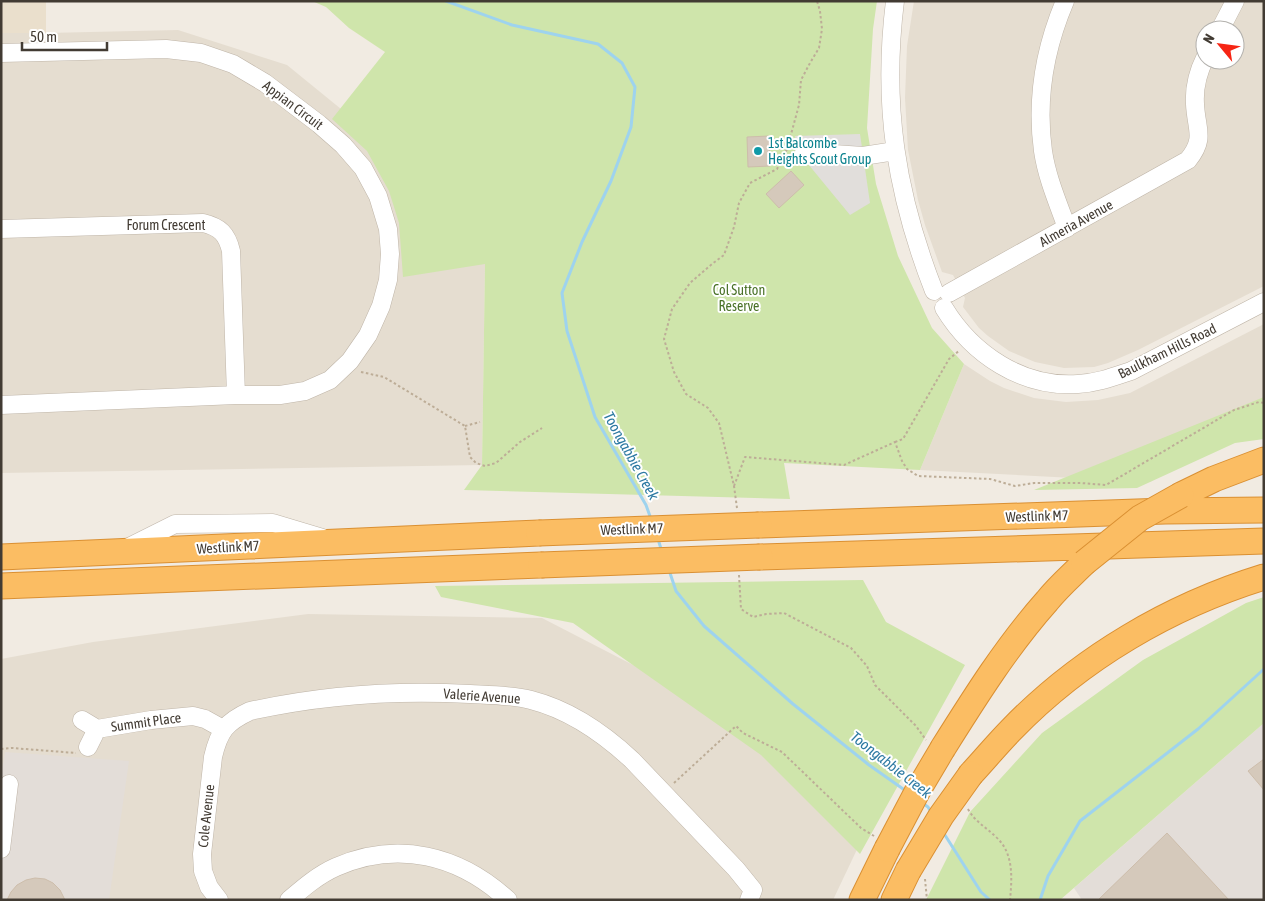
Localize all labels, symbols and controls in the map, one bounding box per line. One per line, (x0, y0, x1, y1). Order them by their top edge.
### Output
scale bar (22, 20, 108, 52)
north arrow (1195, 20, 1245, 70)
text: 50 m (30, 28, 57, 45)
text: N (1200, 31, 1218, 46)
street label: Appian Circuit (260, 77, 326, 133)
place label: 1st Balcombe Heights Scout Group (768, 135, 872, 167)
marker: 1st Balcombe Heights Scout Group (752, 145, 764, 157)
street label: Almeria Avenue (1036, 196, 1116, 250)
street label: Forum Crescent (127, 217, 205, 233)
park label: Col Sutton Reserve (713, 282, 765, 314)
street label: Baulkham Hills Road (1115, 320, 1219, 382)
water label: Toongabbie Creek (600, 409, 663, 503)
street label: Westlink M7 (1005, 507, 1069, 525)
street label: Westlink M7 (600, 520, 664, 538)
street label: Westlink M7 (196, 537, 260, 557)
street label: Valerie Avenue (443, 685, 521, 707)
street label: Summit Place (110, 709, 182, 735)
water label: Toongabbie Creek (847, 728, 935, 802)
street label: Cole Avenue (195, 784, 217, 848)

